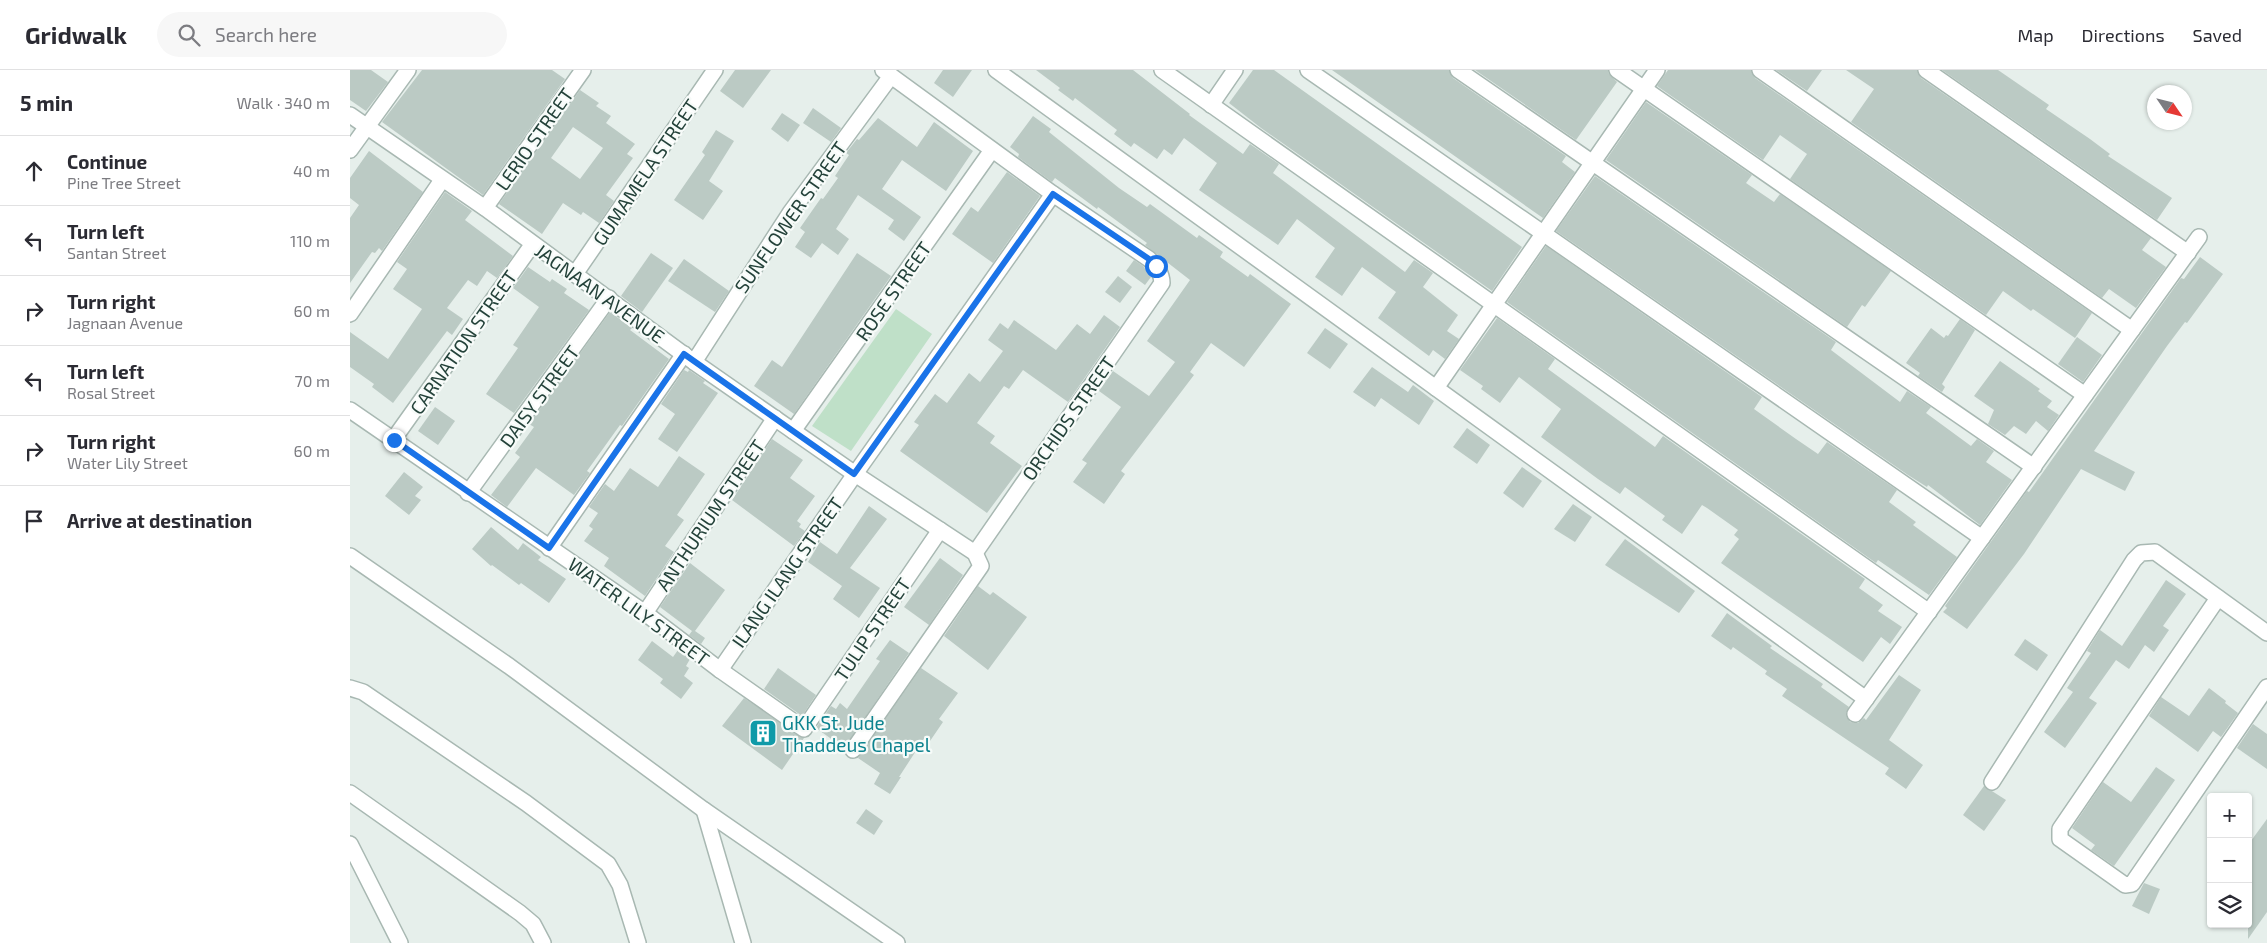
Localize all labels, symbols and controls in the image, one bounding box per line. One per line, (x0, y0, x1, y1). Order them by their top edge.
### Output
search box (157, 12, 507, 57)
text: Gridwalk (25, 20, 127, 49)
icon: search (175, 21, 203, 49)
text: Search here (215, 23, 317, 46)
text: Map (2017, 24, 2054, 46)
text: Directions (2082, 24, 2165, 46)
text: Saved (2193, 24, 2242, 46)
street label: LERIO STREET (490, 83, 578, 195)
north arrow (2147, 85, 2192, 130)
text: 5 min (20, 90, 73, 115)
text: Walk · 340 m (237, 93, 330, 112)
street label: GUMAMELA STREET (588, 94, 702, 250)
street label: SUNFLOWER STREET (729, 137, 851, 297)
text: Continue (67, 150, 147, 173)
icon: ahead (20, 157, 48, 185)
text: 40 m (293, 161, 330, 180)
text: Pine Tree Street (67, 173, 181, 192)
text: Turn left (67, 220, 144, 243)
icon: left (20, 227, 48, 255)
text: 110 m (290, 231, 330, 250)
street label: ROSE STREET (850, 237, 936, 345)
street label: JAGNAAN AVENUE (531, 238, 669, 348)
text: Santan Street (67, 243, 166, 262)
route start (1145, 255, 1168, 278)
street label: CARNATION STREET (405, 266, 521, 418)
text: Turn right (67, 290, 155, 313)
icon: right (20, 297, 48, 325)
text: 60 m (294, 301, 330, 320)
text: Jagnaan Avenue (67, 313, 183, 332)
street label: DAISY STREET (494, 341, 584, 451)
street label: ORCHIDS STREET (1017, 352, 1119, 484)
text: Turn left (67, 360, 144, 383)
icon: left (20, 367, 48, 395)
text: 70 m (295, 371, 330, 390)
text: Rosal Street (67, 383, 155, 402)
route end (383, 429, 406, 452)
text: Turn right (67, 430, 155, 453)
street label: ANTHURIUM STREET (651, 435, 769, 595)
icon: right (20, 437, 48, 465)
text: 60 m (294, 441, 330, 460)
text: Water Lily Street (67, 453, 188, 472)
street label: ILANG ILANG STREET (727, 492, 847, 652)
icon: arrive (20, 507, 48, 535)
text: Arrive at destination (67, 509, 252, 532)
street label: WATER LILY STREET (564, 552, 714, 670)
street label: TULIP STREET (829, 573, 915, 685)
place label: GKK St. Jude Thaddeus Chapel (782, 711, 931, 756)
building icon: GKK St. Jude Thaddeus Chapel (748, 718, 778, 748)
map controls (2207, 793, 2252, 928)
button: + (2207, 793, 2252, 838)
button: − (2207, 838, 2252, 883)
button: layers (2207, 883, 2252, 928)

